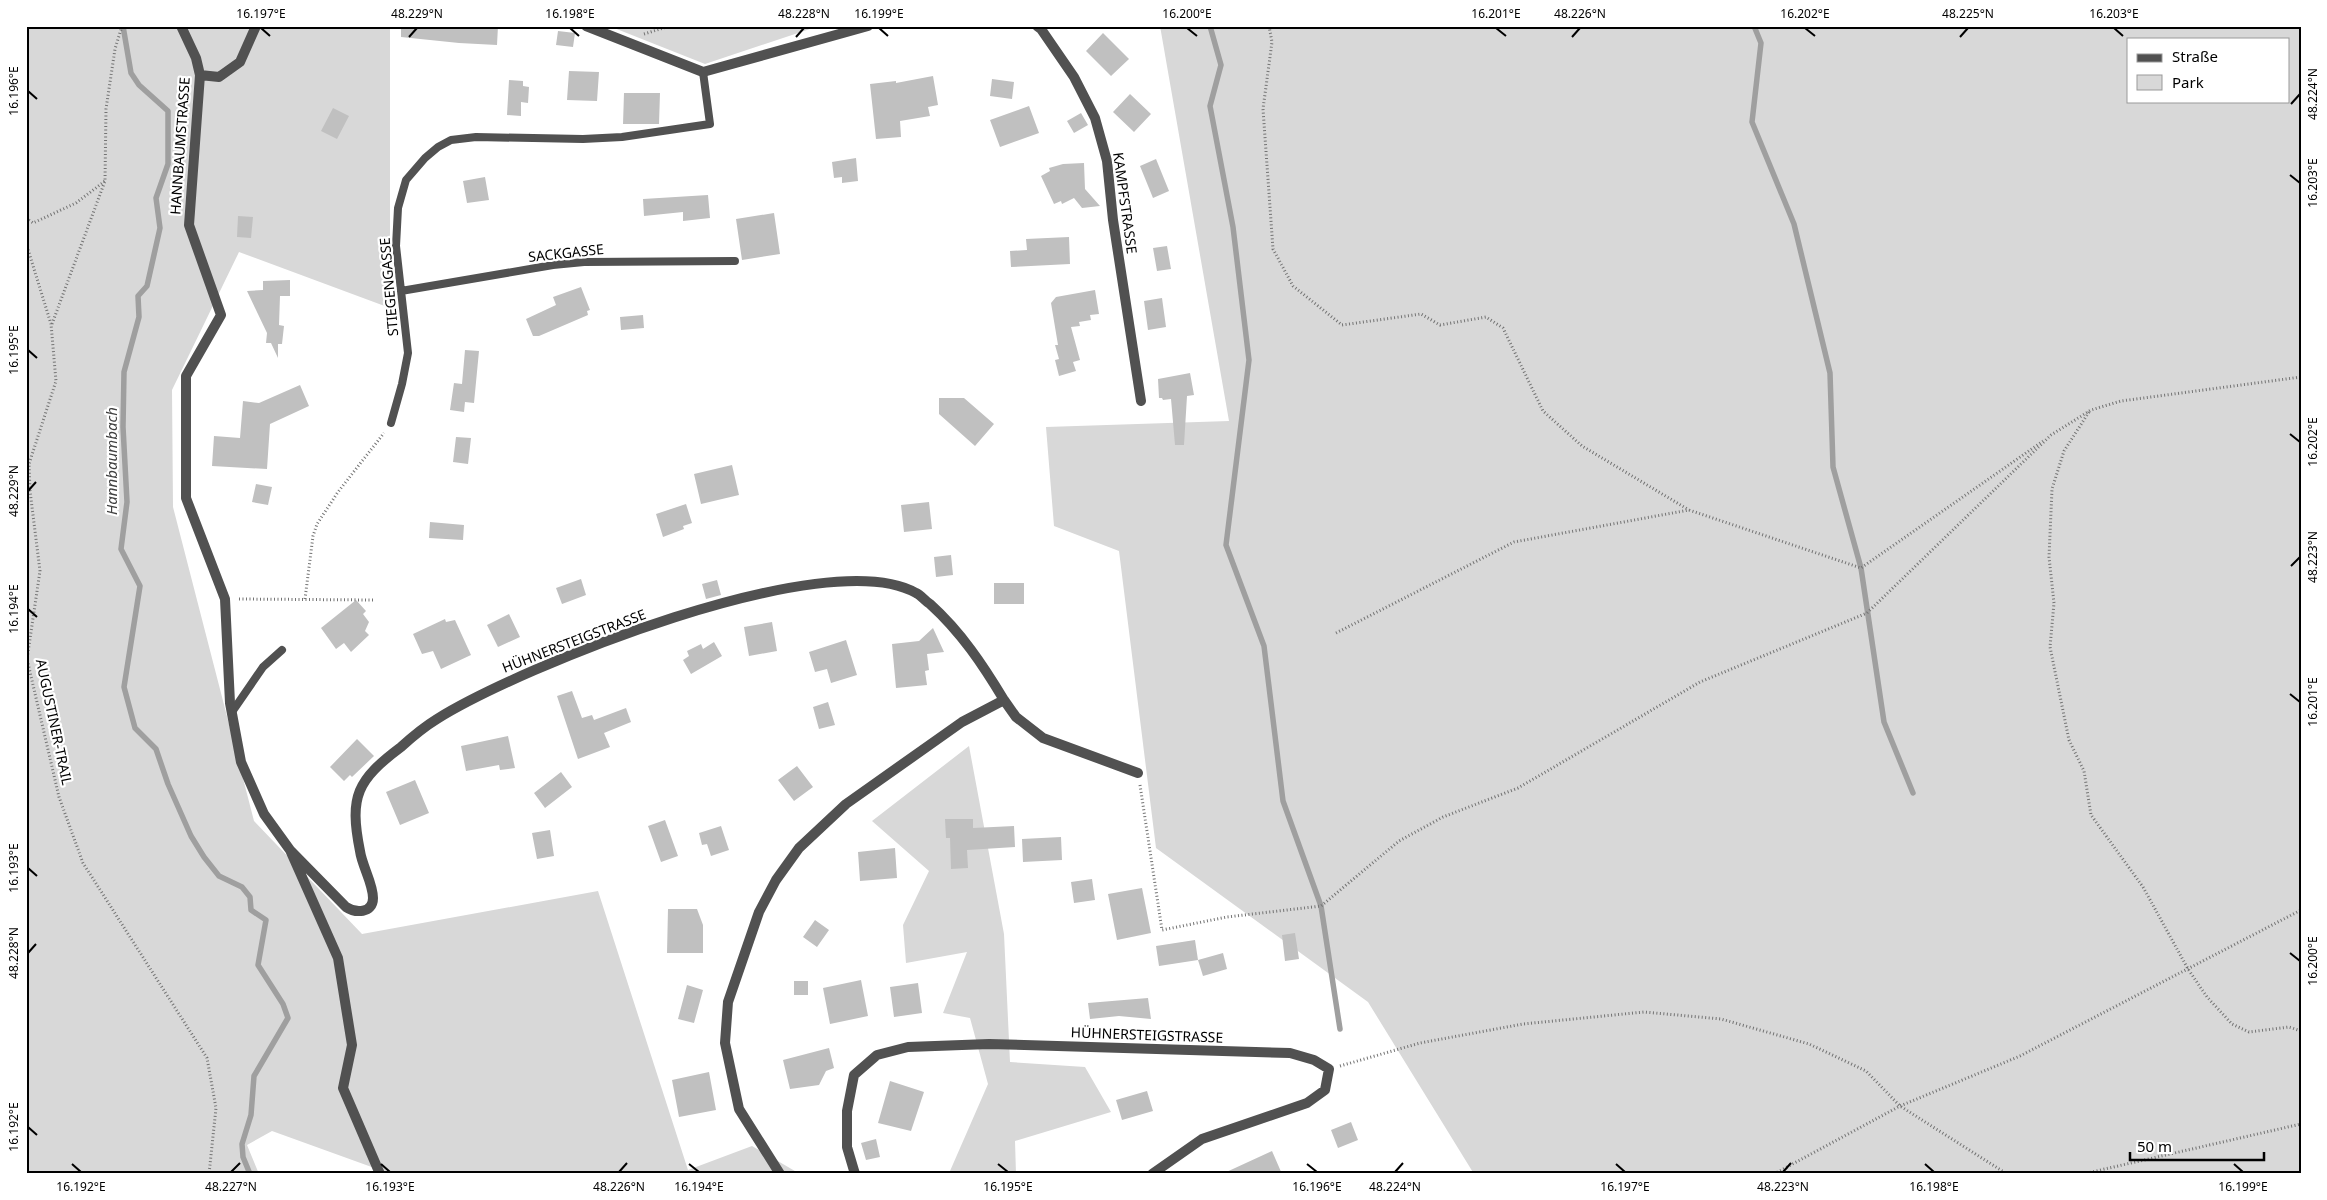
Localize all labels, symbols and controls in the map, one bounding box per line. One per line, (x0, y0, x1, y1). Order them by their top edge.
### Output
text: 16.197°E (236, 5, 286, 22)
text: 48.229°N (391, 5, 443, 22)
text: 16.198°E (545, 5, 595, 22)
text: 48.228°N (778, 5, 830, 22)
text: 16.199°E (854, 5, 904, 22)
text: 16.200°E (1162, 5, 1212, 22)
text: 16.201°E (1471, 5, 1521, 22)
text: 48.226°N (1554, 5, 1606, 22)
text: 16.202°E (1780, 5, 1830, 22)
text: 48.225°N (1942, 5, 1994, 22)
text: 16.203°E (2089, 5, 2139, 22)
legend (2127, 38, 2290, 102)
text: Straße (2172, 46, 2218, 66)
text: 16.196°E (5, 66, 22, 116)
text: 48.224°N (2304, 68, 2321, 120)
text: Park (2172, 72, 2204, 92)
street label: HANNBAUMSTRASSE (165, 77, 194, 215)
street label: KAMPFSTRASSE (1109, 151, 1142, 255)
text: 16.203°E (2304, 158, 2321, 208)
street label: STIEGENGASSE (375, 237, 402, 337)
street label: SACKGASSE (527, 239, 605, 266)
text: 16.195°E (5, 325, 22, 375)
water label: Hannbaumbach (101, 407, 121, 515)
text: 16.202°E (2304, 417, 2321, 467)
text: 48.229°N (5, 465, 22, 517)
text: 48.223°N (2304, 531, 2321, 583)
text: 16.194°E (5, 584, 22, 634)
street label: HÜHNERSTEIGSTRASSE (499, 604, 648, 677)
street label: AUGUSTINER-TRAIL (32, 657, 77, 787)
text: 16.201°E (2304, 677, 2321, 727)
text: 16.193°E (5, 843, 22, 893)
text: 48.228°N (5, 927, 22, 979)
text: 16.200°E (2304, 936, 2321, 986)
street label: HÜHNERSTEIGSTRASSE (1070, 1022, 1224, 1047)
text: 16.192°E (5, 1102, 22, 1152)
scale bar (2130, 1130, 2263, 1162)
text: 50 m (2137, 1136, 2172, 1156)
text: 16.192°E (56, 1178, 106, 1195)
text: 48.227°N (205, 1178, 257, 1195)
text: 16.193°E (365, 1178, 415, 1195)
text: 48.226°N (593, 1178, 645, 1195)
text: 16.194°E (674, 1178, 724, 1195)
text: 16.195°E (983, 1178, 1033, 1195)
text: 16.196°E (1292, 1178, 1342, 1195)
text: 48.224°N (1369, 1178, 1421, 1195)
text: 16.197°E (1600, 1178, 1650, 1195)
text: 48.223°N (1757, 1178, 1809, 1195)
text: 16.198°E (1909, 1178, 1959, 1195)
text: 16.199°E (2218, 1178, 2268, 1195)

